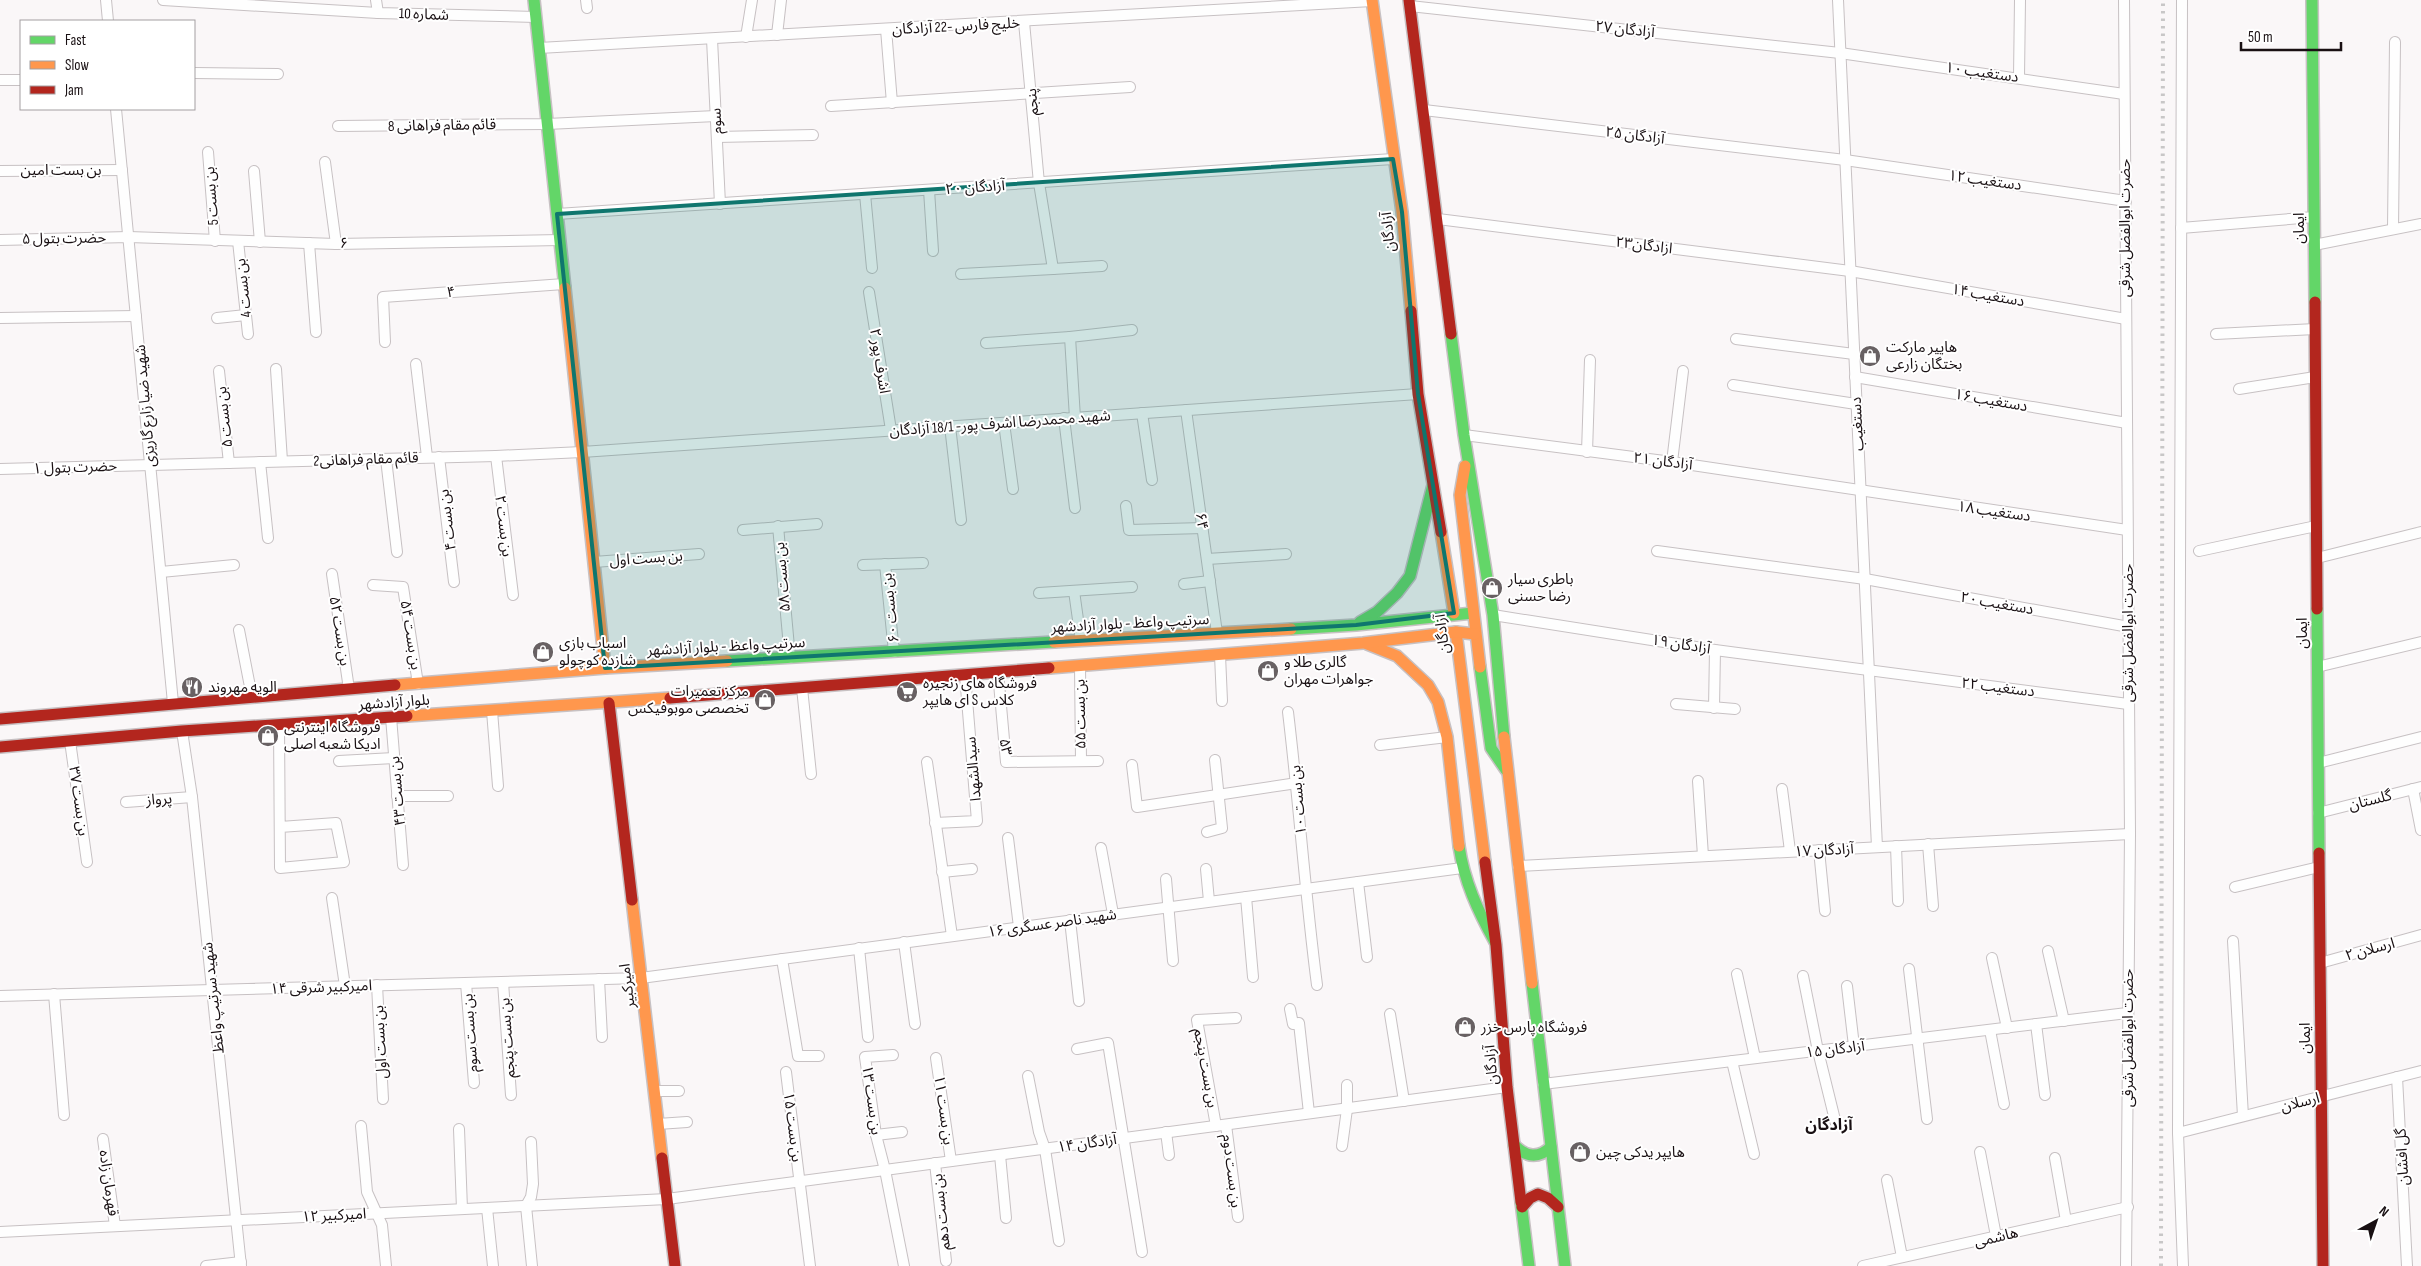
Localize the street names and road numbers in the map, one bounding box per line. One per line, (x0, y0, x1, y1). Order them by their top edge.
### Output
street label: شماره 10 (399, 4, 450, 25)
street label: خلیج فارس -22 آزادگان (892, 14, 1021, 41)
street label: ۲۷ آزادگان (1594, 17, 1656, 42)
street label: دستغیب ۱۰ (1944, 58, 2020, 87)
street label: پنجم (1022, 87, 1044, 117)
street label: سوم (706, 107, 728, 135)
street label: 8 قائم مقام فراهانی (388, 115, 497, 137)
street label: ۲۵ آزادگان (1604, 122, 1666, 149)
street label: حضرت ابوالفضل شرقی (2116, 159, 2135, 297)
street label: بن بست امین (21, 161, 101, 180)
street label: بن بست 5 (200, 166, 223, 226)
street label: دستغیب ۱۲ (1947, 166, 2023, 195)
street label: ۲۰ آزادگان (945, 176, 1006, 199)
street label: آزادگان (1377, 210, 1400, 253)
street label: ایمان (2290, 212, 2309, 244)
street label: حضرت بتول ۵ (22, 228, 107, 249)
street label: ۲۳ازادگان (1614, 233, 1674, 258)
street label: ۶ (340, 234, 348, 253)
street label: بن بست 4 (231, 258, 256, 318)
street label: دستغیب ۱۴ (1950, 280, 2026, 311)
street label: ۴ (446, 283, 456, 302)
street label: ۲ اشرف پور (865, 327, 894, 395)
street label: شهید ضیا زارع گاریزی (131, 344, 162, 468)
street label: بن بست ۵ (212, 385, 237, 449)
street label: دستغیب ۱۶ (1953, 385, 2029, 416)
street label: دستغیب (1847, 396, 1868, 452)
street label: شهید محمدرضا اشرف پور- 18/1 آزادگان (889, 406, 1112, 441)
street label: 2قائم مقام فراهانی (313, 448, 419, 472)
street label: ۲۱ آزادگان (1632, 448, 1694, 475)
street label: حضرت بتول ۱ (33, 457, 118, 478)
street label: بن بست ۴ (434, 488, 461, 552)
street label: بن بست ۲ (490, 494, 517, 558)
street label: دستغیب ۱۸ (1956, 497, 2032, 526)
street label: ۶۴ (1191, 511, 1212, 531)
street label: بن بست ۵۸ (770, 541, 795, 613)
street label: بن بست اول (609, 546, 683, 571)
street label: حضرت ابوالفضل شرقی (2119, 564, 2138, 702)
street label: بن بست ۶۰ (877, 572, 904, 644)
street label: دستغیب ۲۰ (1959, 588, 2035, 619)
street label: بن بست ۵۲ (325, 595, 354, 667)
street label: بن بست ۵۴ (396, 599, 425, 671)
street label: سرتیپ واعظ - بلوار آزادشهر (1049, 610, 1210, 638)
street label: آزادگان (1431, 612, 1454, 655)
street label: ایمان (2293, 617, 2312, 649)
street label: ۱۹ آزادگان (1650, 630, 1713, 659)
street label: سرتیپ واعظ - بلوار آزادشهر (645, 633, 806, 661)
street label: دستغیب ۲۲ (1960, 674, 2036, 701)
street label: بن بست ۵۵ (1070, 679, 1091, 749)
street label: بلوار آزادشهر (357, 691, 430, 715)
street label: سیدالشهدا (961, 736, 986, 802)
street label: ۵۳ (995, 737, 1016, 758)
street label: بن بست ۴۳ (385, 755, 410, 827)
street label: بن بست ۱۰ (1286, 764, 1311, 836)
street label: بن بست ۳۷ (64, 765, 93, 837)
street label: گلستان (2347, 786, 2394, 815)
street label: پرواز (144, 789, 173, 810)
street label: ۱۷ آزادگان (1794, 839, 1855, 862)
street label: ۱۶ شهید ناصر عسگری (986, 905, 1118, 942)
street label: ارسلان ۲ (2343, 934, 2397, 965)
street label: شهید سرتیپ واعظ (198, 941, 229, 1055)
street label: امیرکبیر (615, 962, 640, 1011)
street label: حضرت ابوالفضل شرقی (2119, 969, 2138, 1107)
street label: ۱۴ امیرکبیر شرقی (270, 976, 372, 999)
street label: بن بست سوم (458, 993, 484, 1073)
street label: بن بست پنجم (495, 997, 521, 1079)
street label: بن بست اول (369, 1005, 392, 1079)
street label: ایمان (2296, 1022, 2315, 1054)
street label: بن بست پنجم (1188, 1027, 1222, 1110)
street label: ۱۵ آزادگان (1804, 1036, 1866, 1063)
street label: آزادگان (1480, 1043, 1503, 1086)
street label: بن بست ۱۳ (857, 1064, 886, 1136)
street label: بن بست ۱۱ (929, 1074, 958, 1146)
street label: ارسلان (2279, 1088, 2322, 1116)
street label: بن بست ۱۵ (779, 1091, 806, 1163)
street label: گل افشان (2391, 1127, 2413, 1186)
street label: ۱۴ آزادگان (1056, 1130, 1119, 1157)
street label: بن بست دوم (1217, 1133, 1245, 1209)
street label: قهرمان زاده (94, 1149, 123, 1218)
street label: بن بست دهم (928, 1172, 956, 1251)
street label: امیرکبیر ۱۲ (301, 1204, 367, 1227)
street label: هاشمی (1972, 1223, 2020, 1252)

